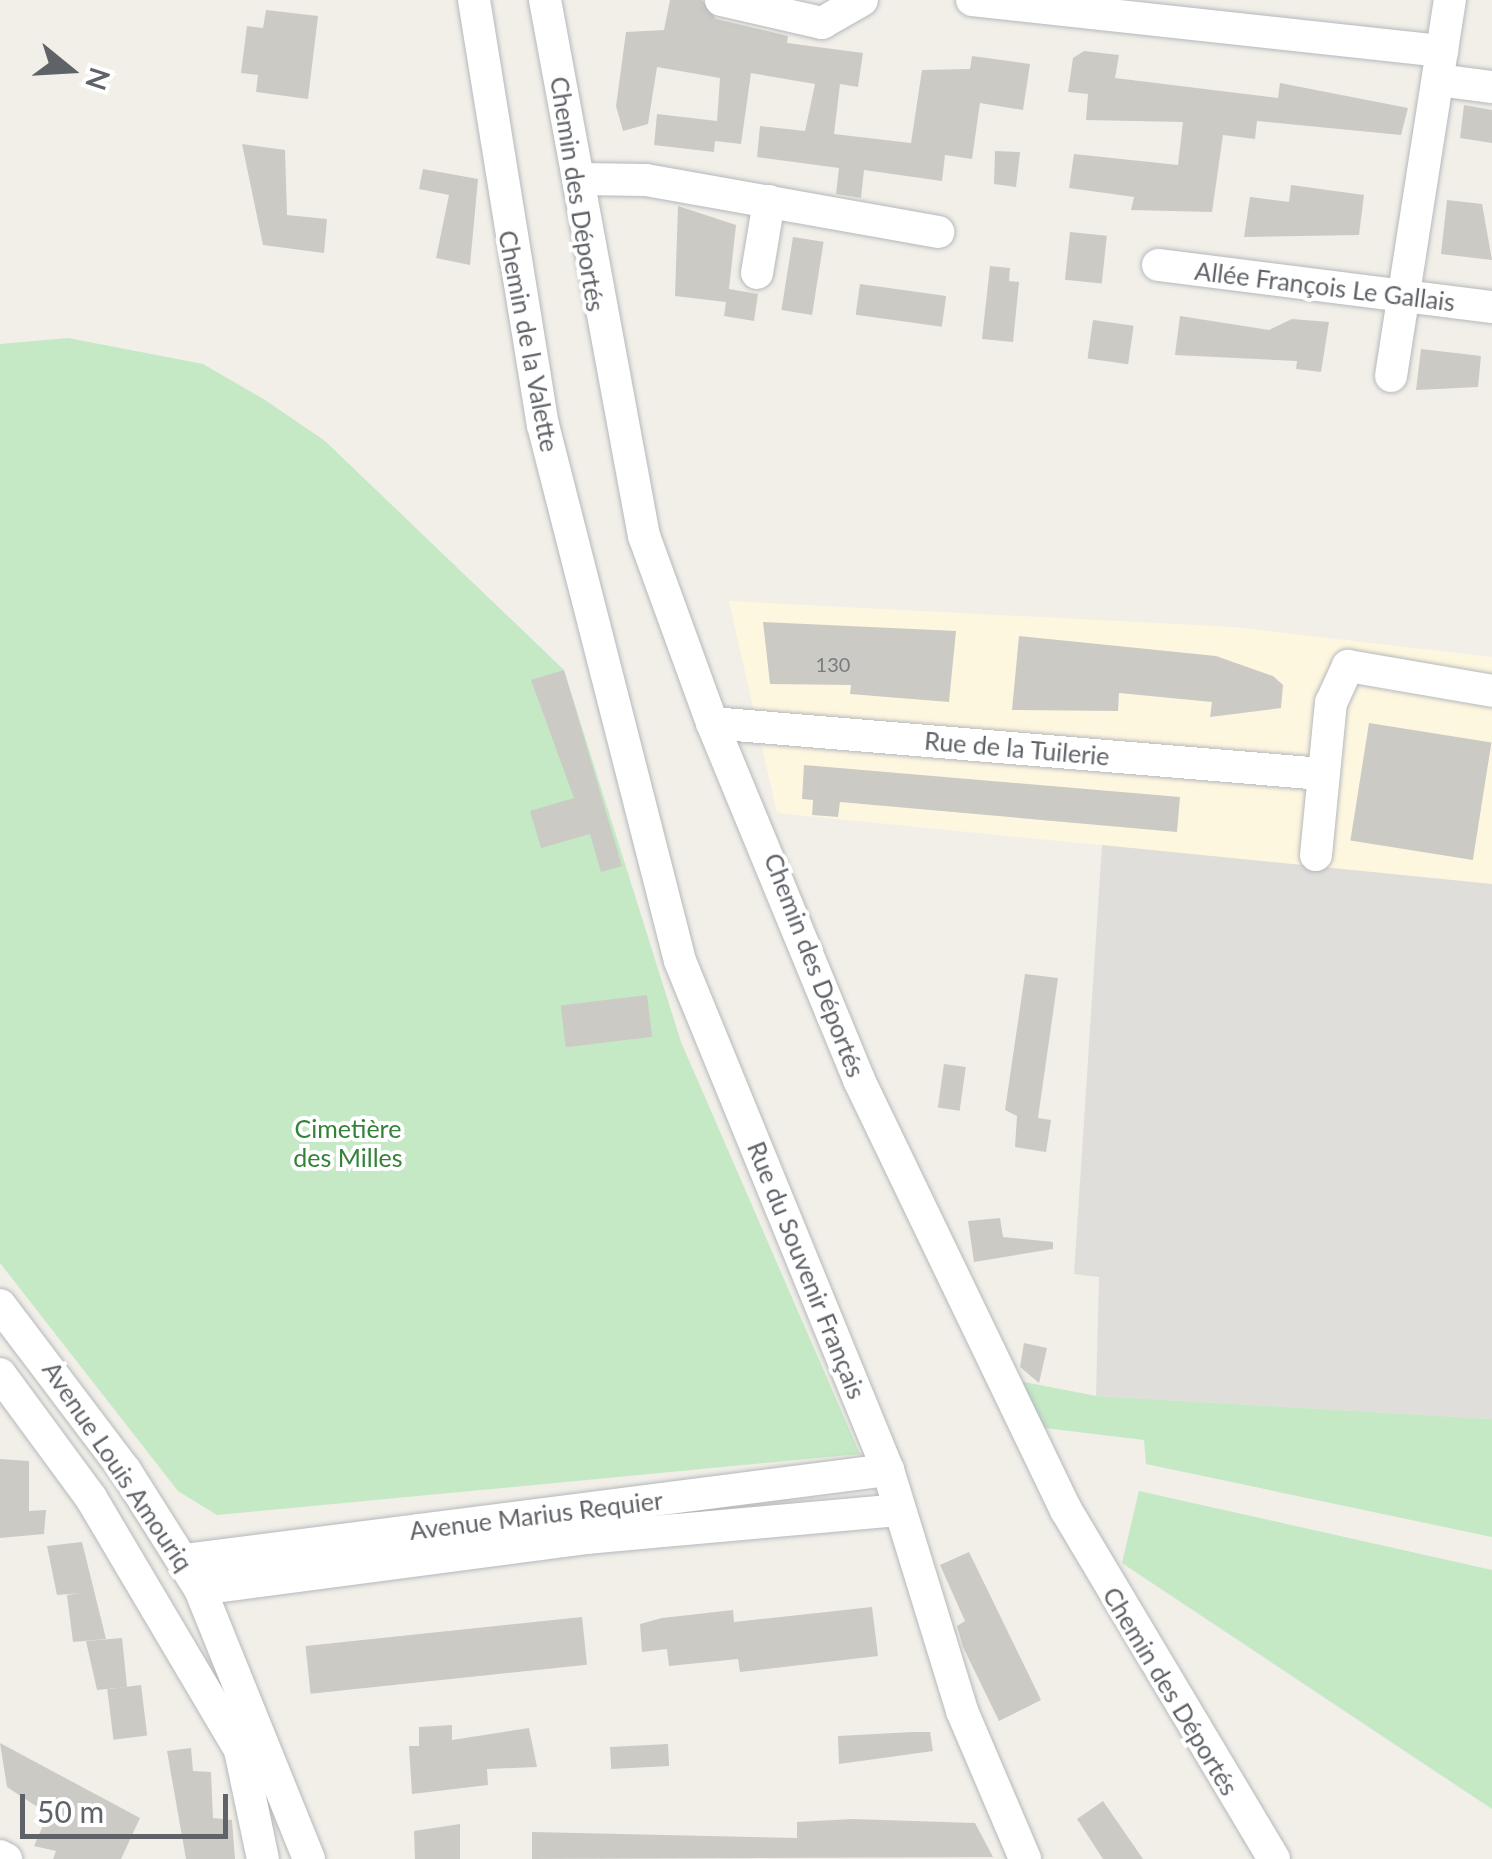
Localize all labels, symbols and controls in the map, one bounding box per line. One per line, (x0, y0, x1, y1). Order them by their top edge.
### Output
north arrow (20, 20, 120, 120)
text: N (79, 64, 118, 95)
street label: Chemin des Déportés (545, 74, 611, 314)
street label: Chemin de la Valette (493, 227, 565, 455)
street label: Allée François Le Gallais (1193, 255, 1457, 317)
house number: 130 (816, 652, 850, 676)
street label: Rue de la Tuilerie (923, 725, 1111, 771)
street label: Chemin des Déportés (758, 849, 872, 1081)
park label: Cimetière des Milles (293, 1114, 403, 1173)
street label: Rue du Souvenir Français (742, 1137, 872, 1403)
street label: Avenue Louis Amouriq (36, 1355, 200, 1577)
street label: Avenue Marius Requier (408, 1485, 664, 1545)
street label: Chemin des Déportés (1097, 1582, 1245, 1800)
scale bar (25, 1774, 232, 1836)
text: 50 m (37, 1793, 104, 1829)

